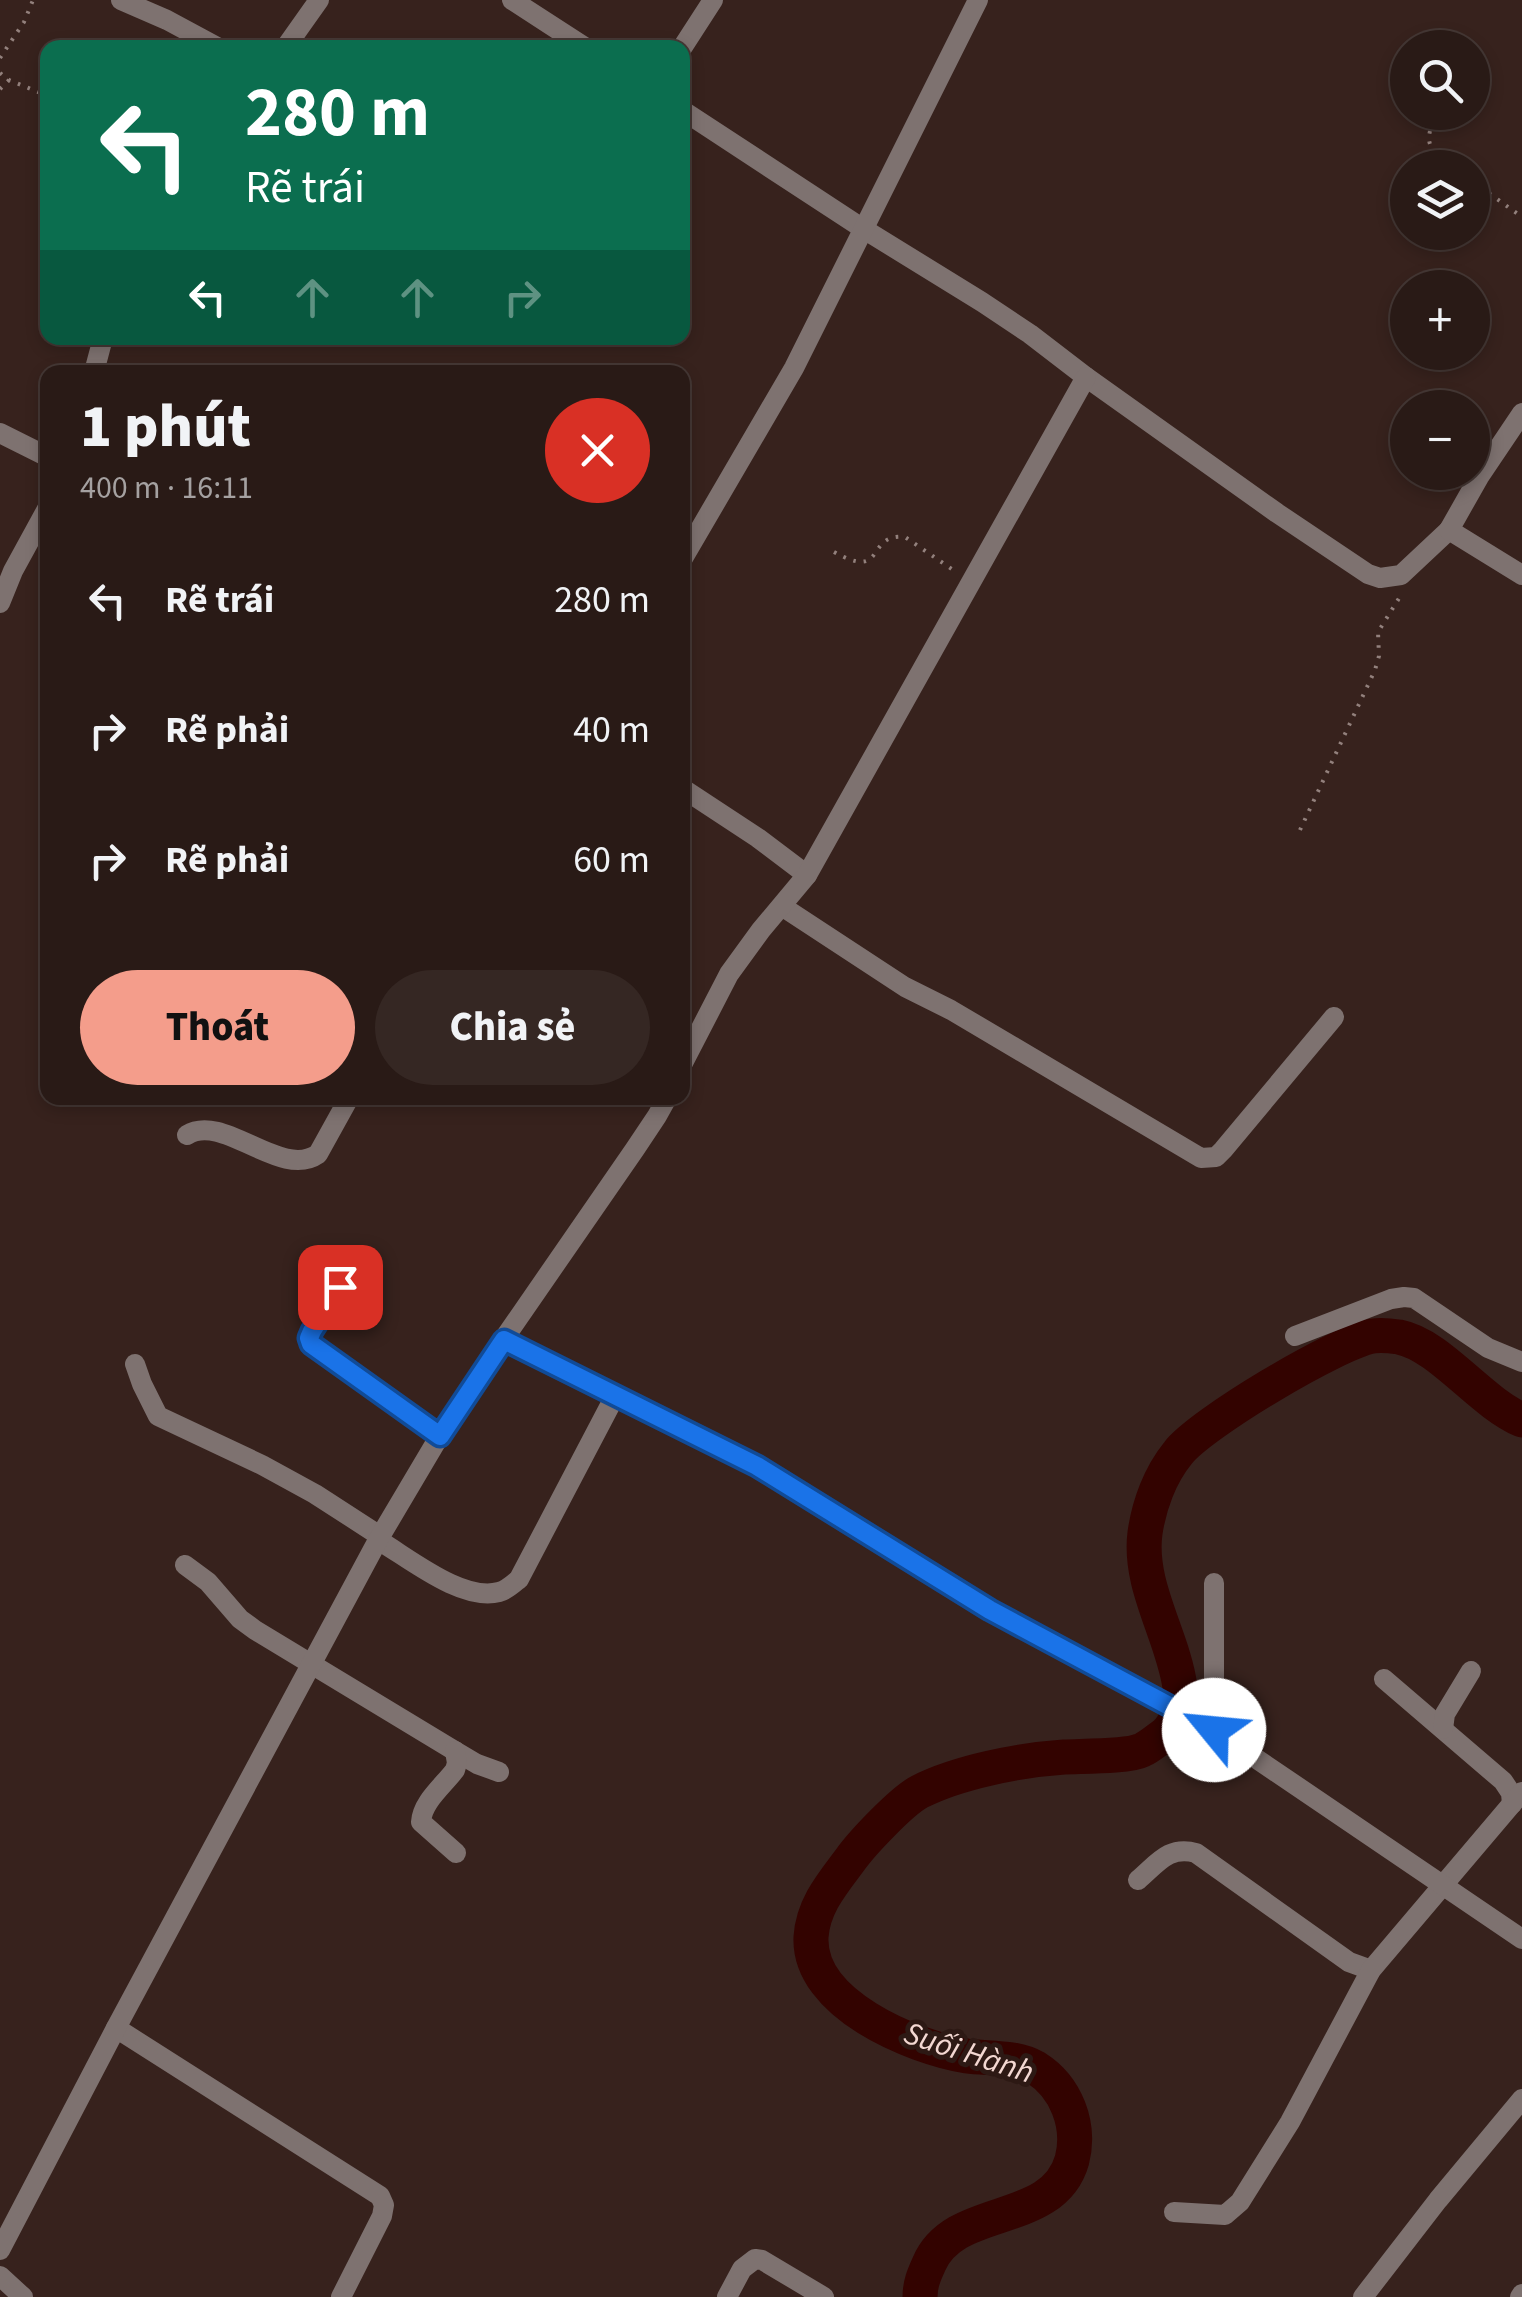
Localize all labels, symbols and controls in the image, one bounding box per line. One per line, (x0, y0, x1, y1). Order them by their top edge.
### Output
map controls (1390, 30, 1490, 490)
button: search (1390, 30, 1490, 130)
text: 280 m (245, 63, 430, 163)
icon: left (80, 80, 210, 210)
button: layers (1390, 150, 1490, 250)
text: Rẽ trái (245, 156, 365, 220)
icon: left (180, 270, 235, 325)
icon: ahead (285, 270, 340, 325)
icon: ahead (390, 270, 445, 325)
icon: right (495, 270, 550, 325)
button: + (1390, 270, 1490, 370)
text: 1 phút (80, 385, 251, 470)
button: − (1390, 390, 1490, 490)
button: close (545, 398, 650, 503)
text: 400 m · 16:11 (80, 465, 253, 511)
icon: left (80, 573, 135, 628)
text: Rẽ trái (165, 573, 274, 627)
text: 280 m (554, 573, 650, 627)
icon: right (80, 703, 135, 758)
text: Rẽ phải (165, 703, 289, 757)
text: 40 m (573, 703, 650, 757)
icon: right (80, 833, 135, 888)
text: Rẽ phải (165, 833, 289, 887)
text: 60 m (573, 833, 650, 887)
button: Thoát (80, 970, 355, 1085)
button: Chia sẻ (375, 970, 650, 1085)
pin (298, 1245, 383, 1330)
icon: arrive (313, 1260, 368, 1315)
position arrow (1162, 1678, 1266, 1782)
water label: Suối Hành (898, 2010, 1040, 2096)

